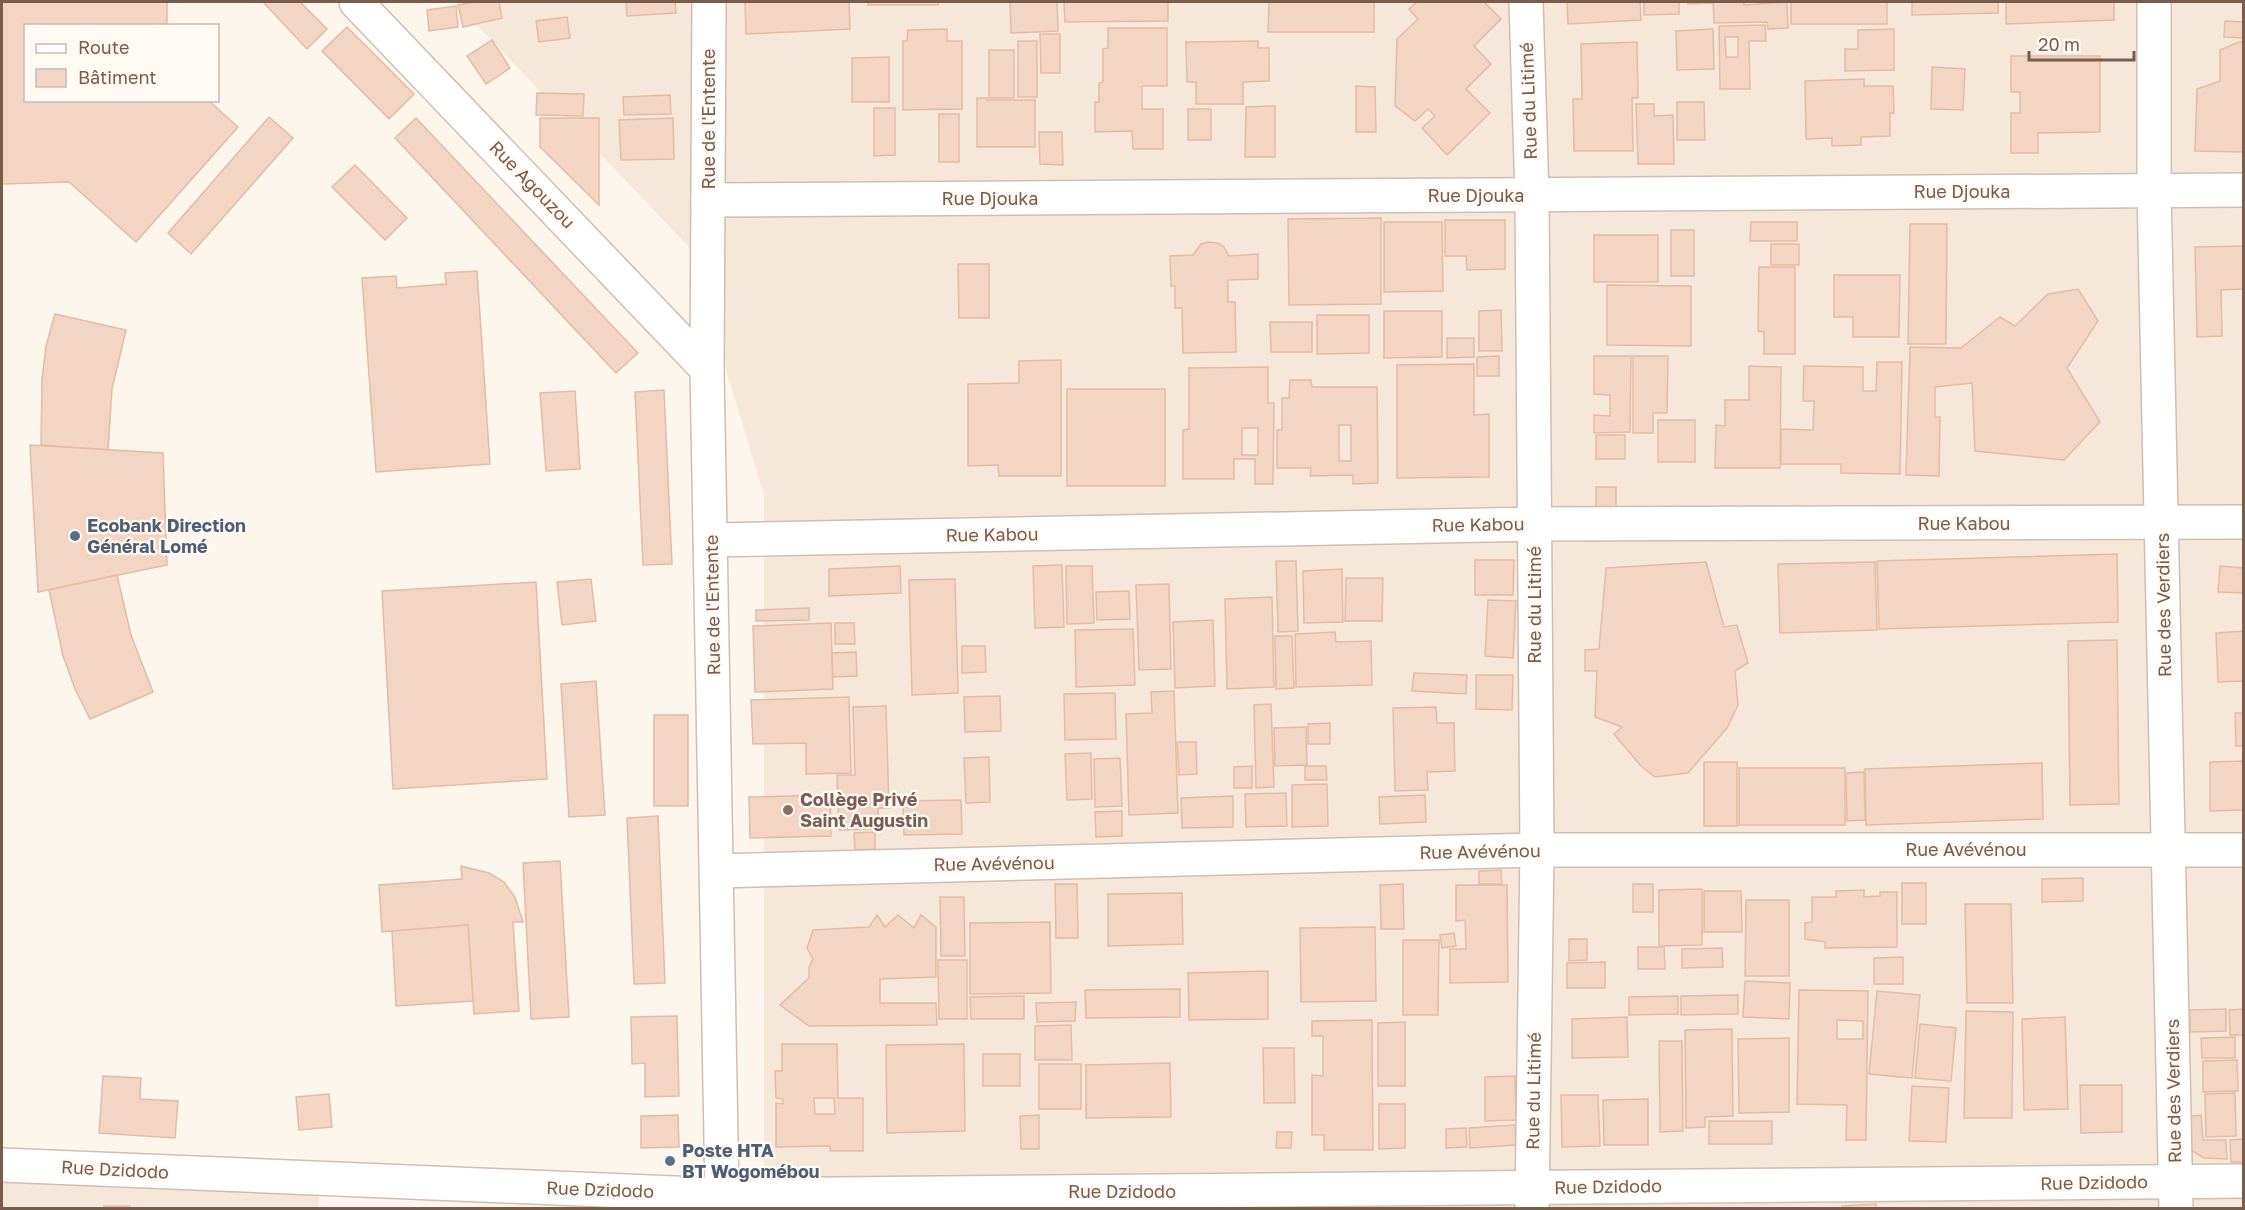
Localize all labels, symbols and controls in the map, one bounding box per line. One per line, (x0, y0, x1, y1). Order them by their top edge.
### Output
legend (24, 24, 219, 102)
scale bar (2029, 24, 2134, 62)
text: 20 m (2038, 33, 2080, 55)
text: Route (78, 36, 129, 58)
street label: Rue du Litimé (1515, 42, 1541, 160)
street label: Rue de l'Entente (697, 49, 719, 189)
text: Bâtiment (78, 66, 157, 88)
street label: Rue Agouzou (485, 136, 580, 233)
street label: Rue Djouka (1914, 180, 2010, 202)
street label: Rue Djouka (1428, 184, 1524, 206)
street label: Rue Djouka (942, 187, 1038, 209)
street label: Rue Kabou (1431, 512, 1525, 536)
street label: Rue Kabou (1918, 512, 2010, 534)
place label: Ecobank Direction Général Lomé (87, 514, 246, 557)
street label: Rue Kabou (945, 522, 1039, 546)
marker: Ecobank Direction Général Lomé (68, 529, 82, 543)
street label: Rue des Verdiers (2151, 533, 2175, 677)
street label: Rue de l'Entente (700, 534, 724, 676)
street label: Rue du Litimé (1523, 546, 1545, 664)
place label: Collège Privé Saint Augustin (800, 788, 928, 831)
marker: Collège Privé Saint Augustin (781, 803, 795, 817)
street label: Rue Avévénou (1905, 838, 2027, 860)
street label: Rue Avévénou (1419, 839, 1541, 863)
street label: Rue Avévénou (933, 851, 1055, 875)
street label: Rue des Verdiers (2161, 1019, 2185, 1163)
street label: Rue du Litimé (1521, 1032, 1545, 1150)
place label: Poste HTA BT Wogomébou (682, 1139, 819, 1182)
marker: Poste HTA BT Wogomébou (663, 1154, 677, 1168)
street label: Rue Dzidodo (61, 1155, 169, 1183)
street label: Rue Dzidodo (2040, 1170, 2148, 1194)
street label: Rue Dzidodo (1554, 1174, 1662, 1198)
street label: Rue Dzidodo (546, 1176, 654, 1202)
street label: Rue Dzidodo (1068, 1180, 1176, 1202)

